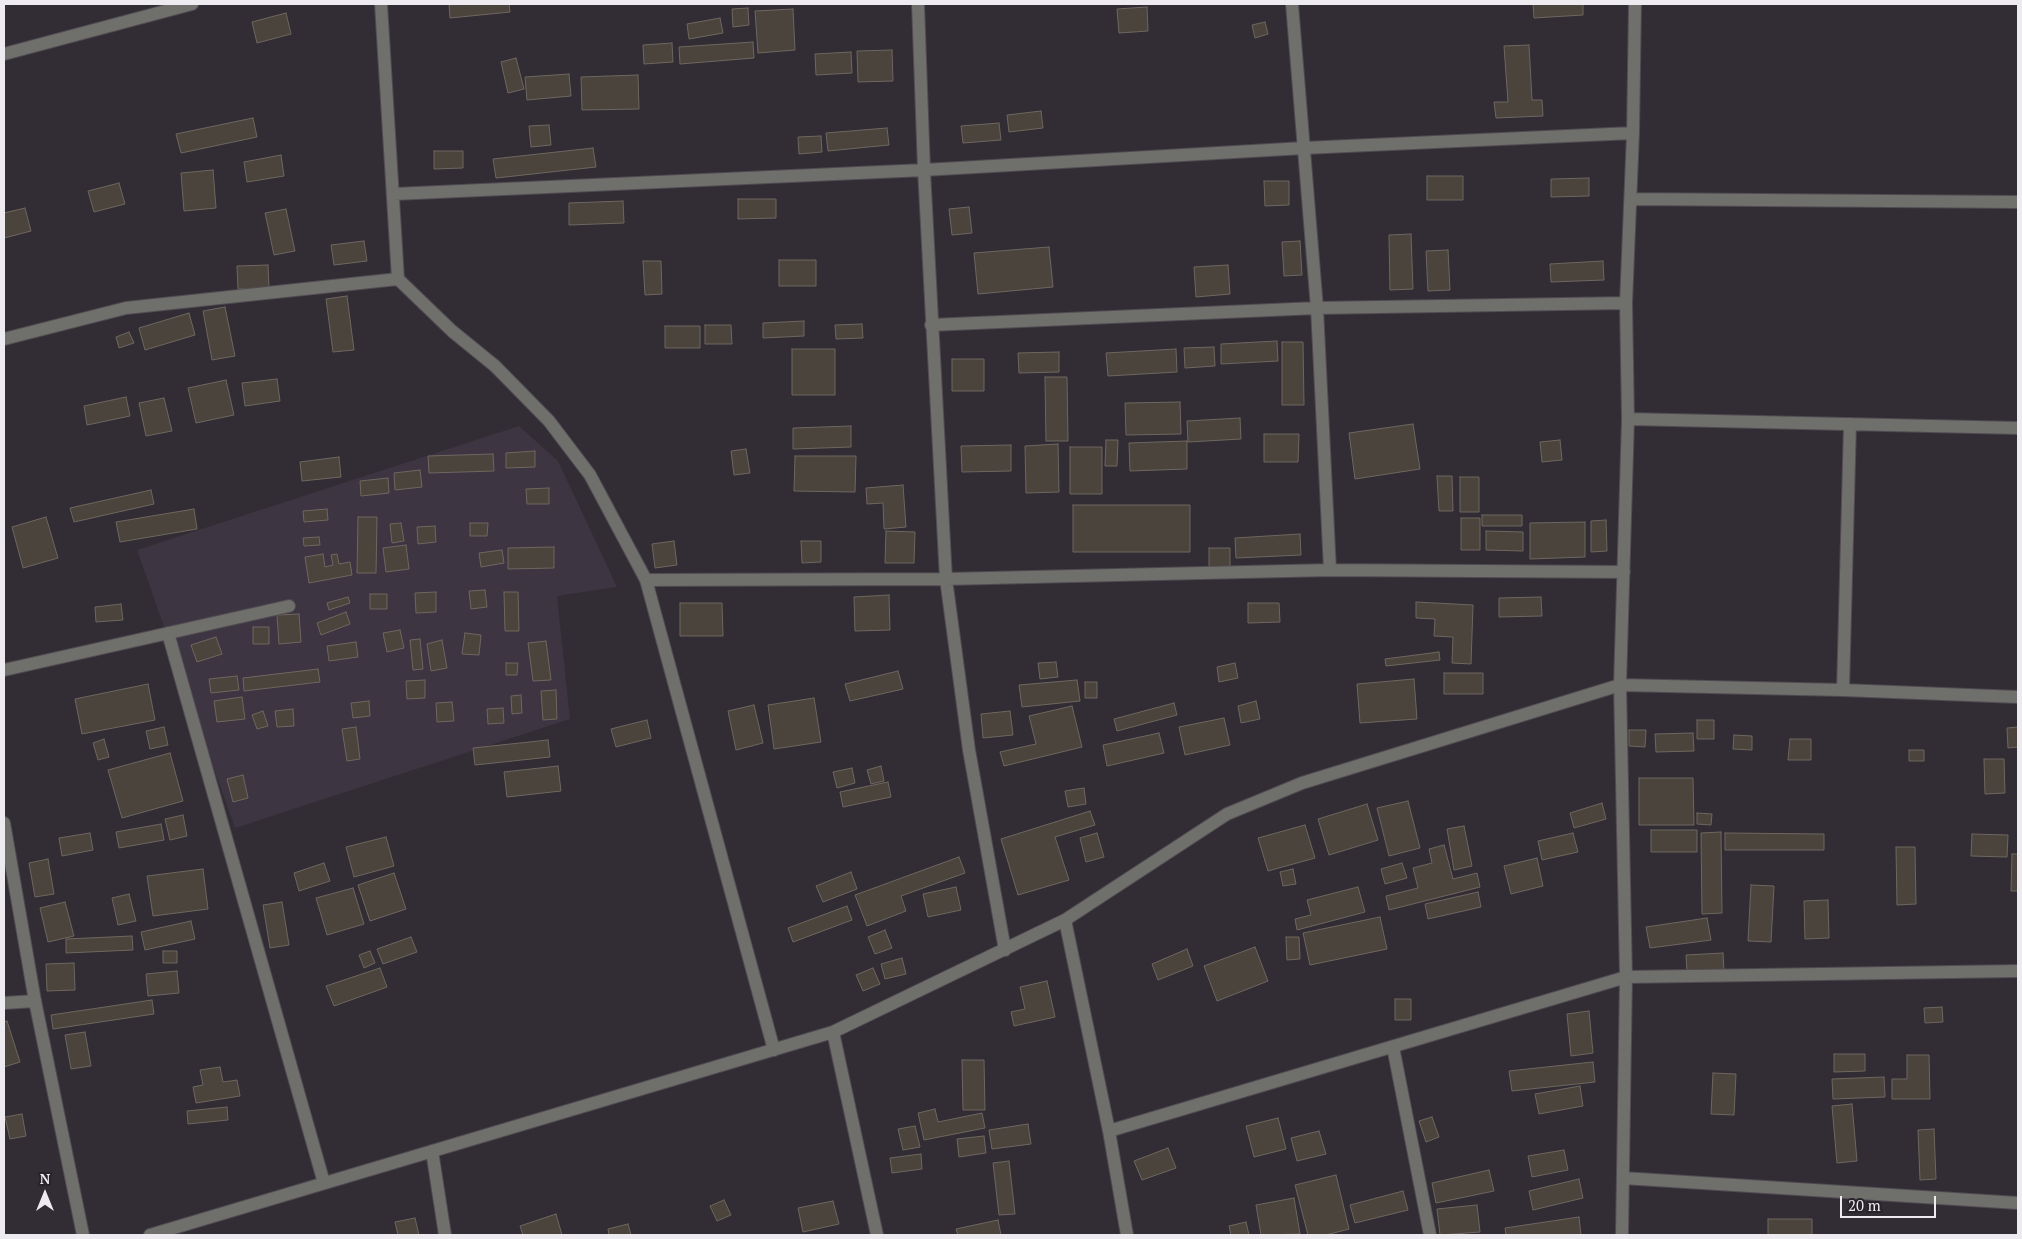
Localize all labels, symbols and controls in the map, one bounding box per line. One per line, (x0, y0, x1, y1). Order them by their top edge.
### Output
north arrow (20, 1169, 70, 1219)
text: N (40, 1169, 50, 1188)
scale bar (1842, 1186, 1938, 1218)
text: 20 m (1848, 1195, 1881, 1215)

